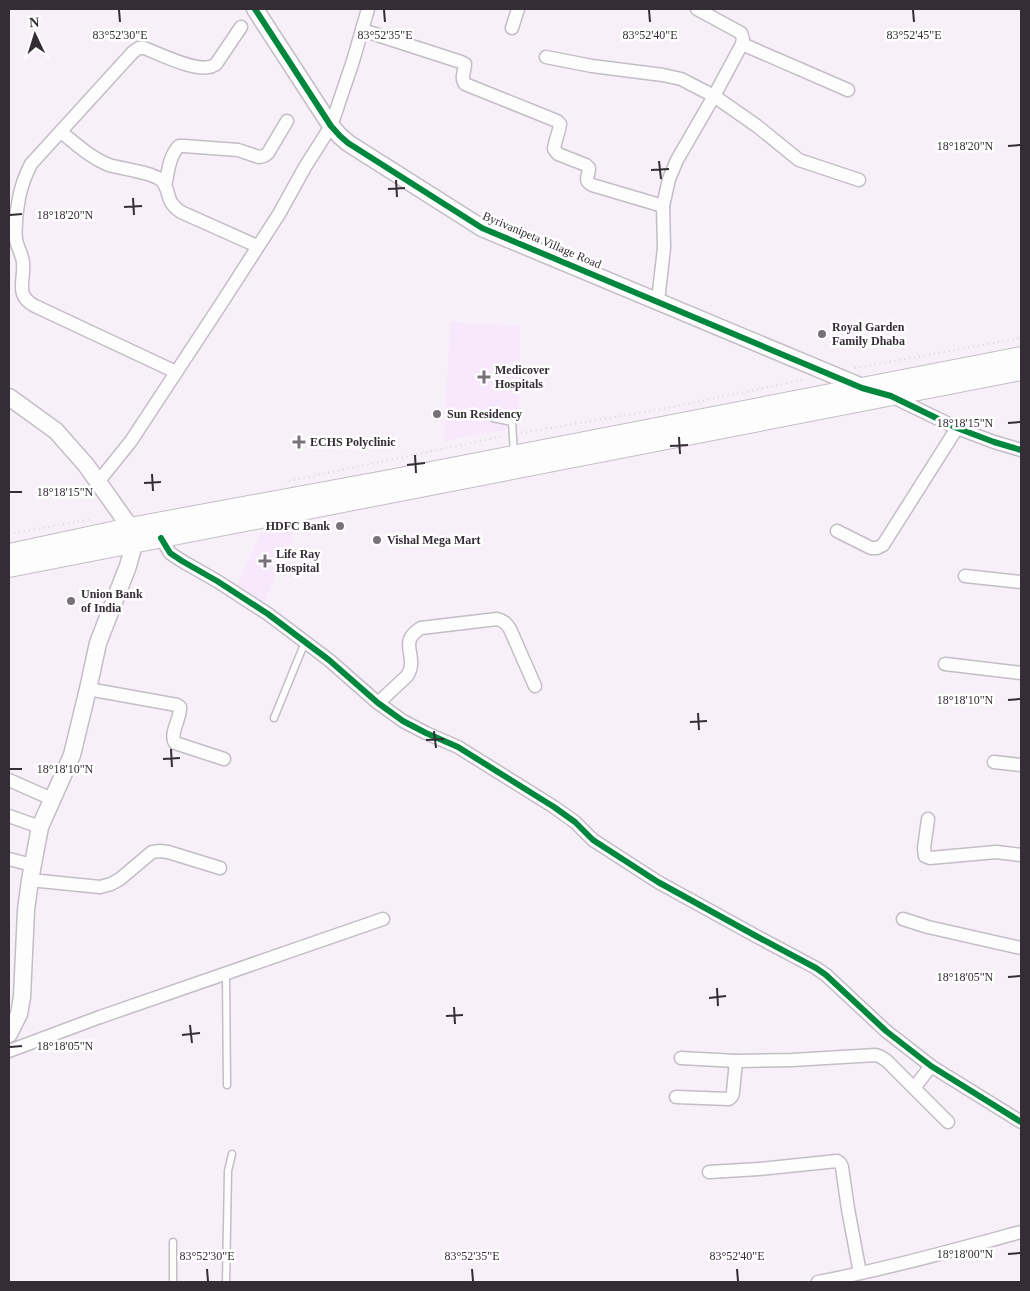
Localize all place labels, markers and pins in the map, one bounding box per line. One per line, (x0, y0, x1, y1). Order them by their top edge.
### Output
place label: Royal Garden Family Dhaba (832, 320, 905, 348)
marker: Royal Garden Family Dhaba (816, 328, 828, 340)
place label: Medicover Hospitals (495, 363, 550, 391)
marker: Medicover Hospitals (477, 370, 491, 384)
place label: Sun Residency (447, 407, 522, 421)
marker: Sun Residency (431, 408, 443, 420)
marker: ECHS Polyclinic (292, 435, 306, 449)
place label: ECHS Polyclinic (310, 435, 396, 449)
place label: HDFC Bank (266, 519, 330, 533)
marker: HDFC Bank (334, 520, 346, 532)
place label: Vishal Mega Mart (387, 533, 481, 547)
marker: Vishal Mega Mart (371, 534, 383, 546)
place label: Life Ray Hospital (276, 547, 320, 575)
marker: Life Ray Hospital (258, 554, 272, 568)
place label: Union Bank of India (81, 587, 143, 615)
marker: Union Bank of India (65, 595, 77, 607)

